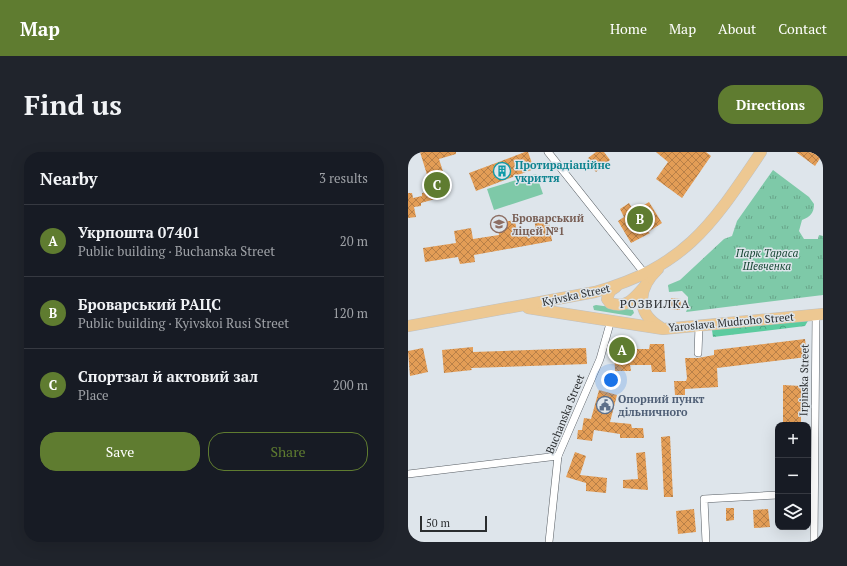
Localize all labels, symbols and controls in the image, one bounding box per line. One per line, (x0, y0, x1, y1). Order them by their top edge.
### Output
text: Map (20, 16, 60, 41)
text: Home (610, 19, 647, 38)
text: Map (669, 19, 696, 38)
text: About (718, 19, 756, 38)
text: Contact (778, 19, 827, 38)
button: Directions (718, 85, 823, 124)
text: Find us (24, 86, 122, 123)
place label: Протирадіаційне укриття (514, 158, 611, 185)
building icon: Протирадіаційне укриття (492, 161, 512, 181)
text: Nearby (40, 167, 98, 190)
text: 3 results (319, 169, 368, 187)
pin: C (424, 170, 450, 200)
pin: B (627, 204, 653, 234)
place label: Броварський ліцей №1 (512, 211, 585, 238)
school or university icon: Броварський ліцей №1 (489, 214, 509, 234)
text: Укрпошта 07401 (78, 222, 200, 242)
text: A (48, 232, 58, 250)
text: 20 m (340, 232, 368, 250)
text: Public building · Buchanska Street (78, 242, 275, 260)
park label: Парк Тараса Шевченка (735, 246, 798, 273)
street label: Kyivska Street (541, 281, 611, 309)
text: Броварський РАЦС (78, 294, 221, 314)
district label: РОЗВИЛКА (620, 296, 690, 311)
text: B (49, 304, 57, 322)
text: 120 m (333, 304, 368, 322)
street label: Yaroslava Mudroho Street (667, 310, 795, 334)
text: Public building · Kyivskoi Rusi Street (78, 314, 289, 332)
pin: A (609, 335, 635, 365)
street label: Irpinska Street (796, 344, 812, 416)
text: Спортзал й актовий зал (78, 366, 258, 386)
your location (601, 370, 621, 390)
street label: Buchanska Street (543, 372, 587, 456)
text: C (49, 376, 57, 394)
text: 200 m (333, 376, 368, 394)
text: Place (78, 386, 109, 404)
place label: Опорний пункт дільничного (618, 392, 705, 419)
public building icon: Опорний пункт дільничного (595, 395, 615, 415)
map controls (775, 422, 811, 530)
button: + (775, 422, 811, 458)
button: Save (40, 432, 200, 471)
button: Share (208, 432, 368, 471)
button: − (775, 458, 811, 494)
button: layers (775, 494, 811, 530)
scale bar (420, 514, 487, 533)
text: 50 m (426, 516, 450, 530)

